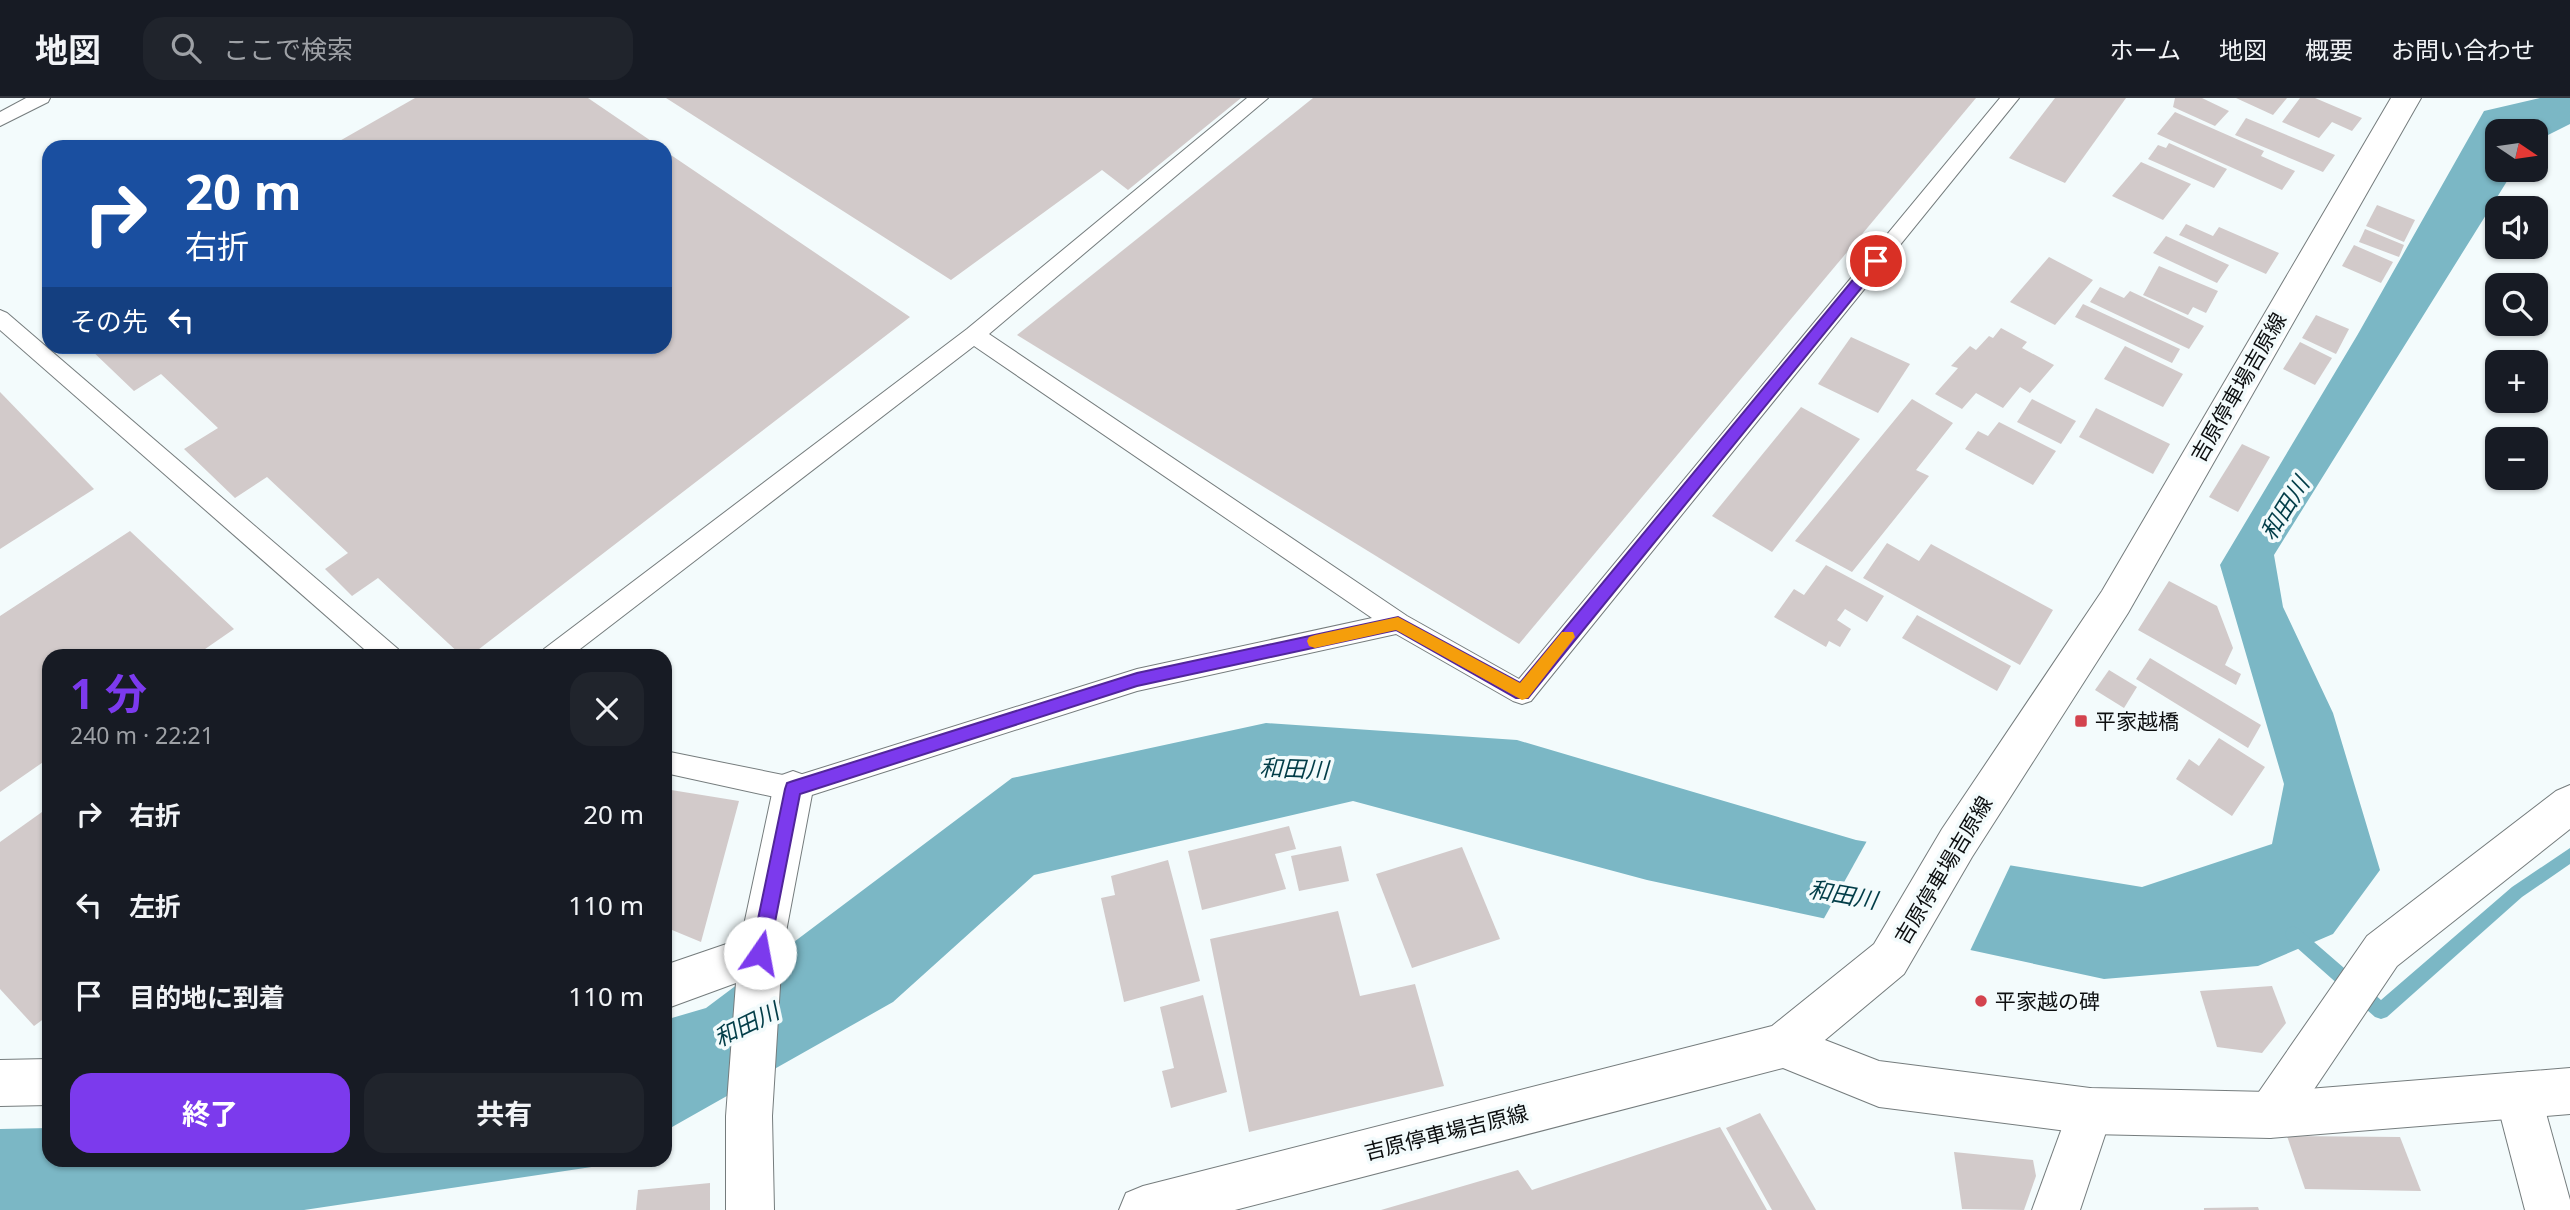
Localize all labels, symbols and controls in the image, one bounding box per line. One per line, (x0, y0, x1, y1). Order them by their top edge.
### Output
search box (143, 17, 633, 80)
text: 地図 (35, 27, 101, 72)
icon: search (167, 29, 205, 67)
text: ここで検索 (223, 31, 353, 67)
text: ホーム (2110, 33, 2181, 66)
text: 地図 (2219, 33, 2267, 66)
text: 概要 (2305, 33, 2353, 66)
text: お問い合わせ (2391, 33, 2535, 66)
north arrow (2485, 119, 2548, 182)
map controls (2485, 119, 2548, 490)
text: 20 m (185, 158, 302, 224)
icon: right (70, 168, 161, 259)
button: sound (2485, 196, 2548, 259)
text: 右折 (185, 224, 249, 267)
pin (1846, 231, 1906, 291)
icon: arrive (1857, 242, 1895, 280)
button: search (2485, 273, 2548, 336)
icon: left (162, 301, 200, 339)
text: その先 (70, 303, 148, 339)
street label: 吉原停車場吉原線 (2184, 307, 2292, 467)
button: + (2485, 350, 2548, 413)
button: − (2485, 427, 2548, 490)
water label: 和田川 (2252, 468, 2317, 546)
text: 1 分 (70, 664, 147, 721)
button: close (570, 672, 644, 746)
place label: 平家越橋 (2095, 707, 2179, 735)
marker: 平家越橋 (2073, 713, 2089, 729)
text: 240 m · 22:21 (70, 719, 214, 751)
water label: 和田川 (1259, 751, 1332, 785)
street label: 吉原停車場吉原線 (1888, 791, 1998, 949)
icon: right (70, 795, 108, 833)
text: 20 m (583, 796, 644, 832)
text: 右折 (129, 797, 181, 833)
water label: 和田川 (1806, 872, 1883, 916)
icon: left (70, 886, 108, 924)
text: 110 m (568, 887, 644, 923)
text: 左折 (129, 888, 181, 924)
position arrow (723, 916, 797, 990)
icon: arrive (70, 977, 108, 1015)
text: 110 m (568, 978, 644, 1014)
text: 目的地に到着 (129, 979, 285, 1015)
place label: 平家越の碑 (1995, 987, 2100, 1015)
water label: 和田川 (708, 993, 787, 1054)
marker: 平家越の碑 (1973, 993, 1989, 1009)
button: 終了 (70, 1073, 350, 1153)
button: 共有 (364, 1073, 644, 1153)
street label: 吉原停車場吉原線 (1361, 1098, 1531, 1166)

